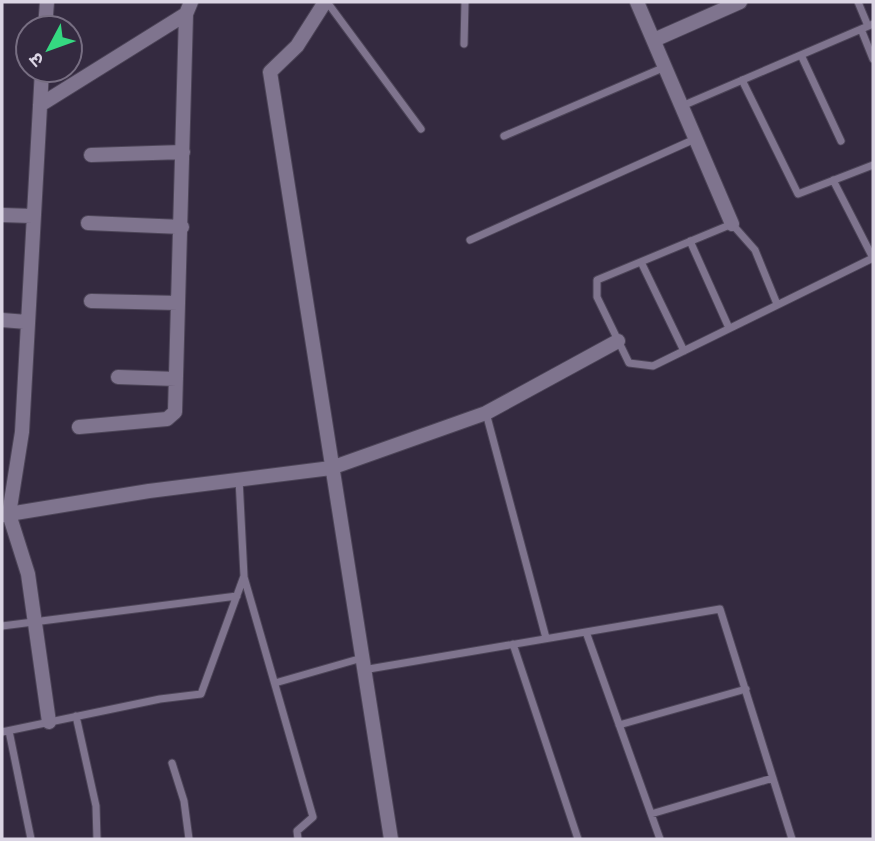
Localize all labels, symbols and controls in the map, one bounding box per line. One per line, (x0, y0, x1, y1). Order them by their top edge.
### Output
north arrow (14, 14, 84, 84)
text: उ (24, 47, 49, 71)

